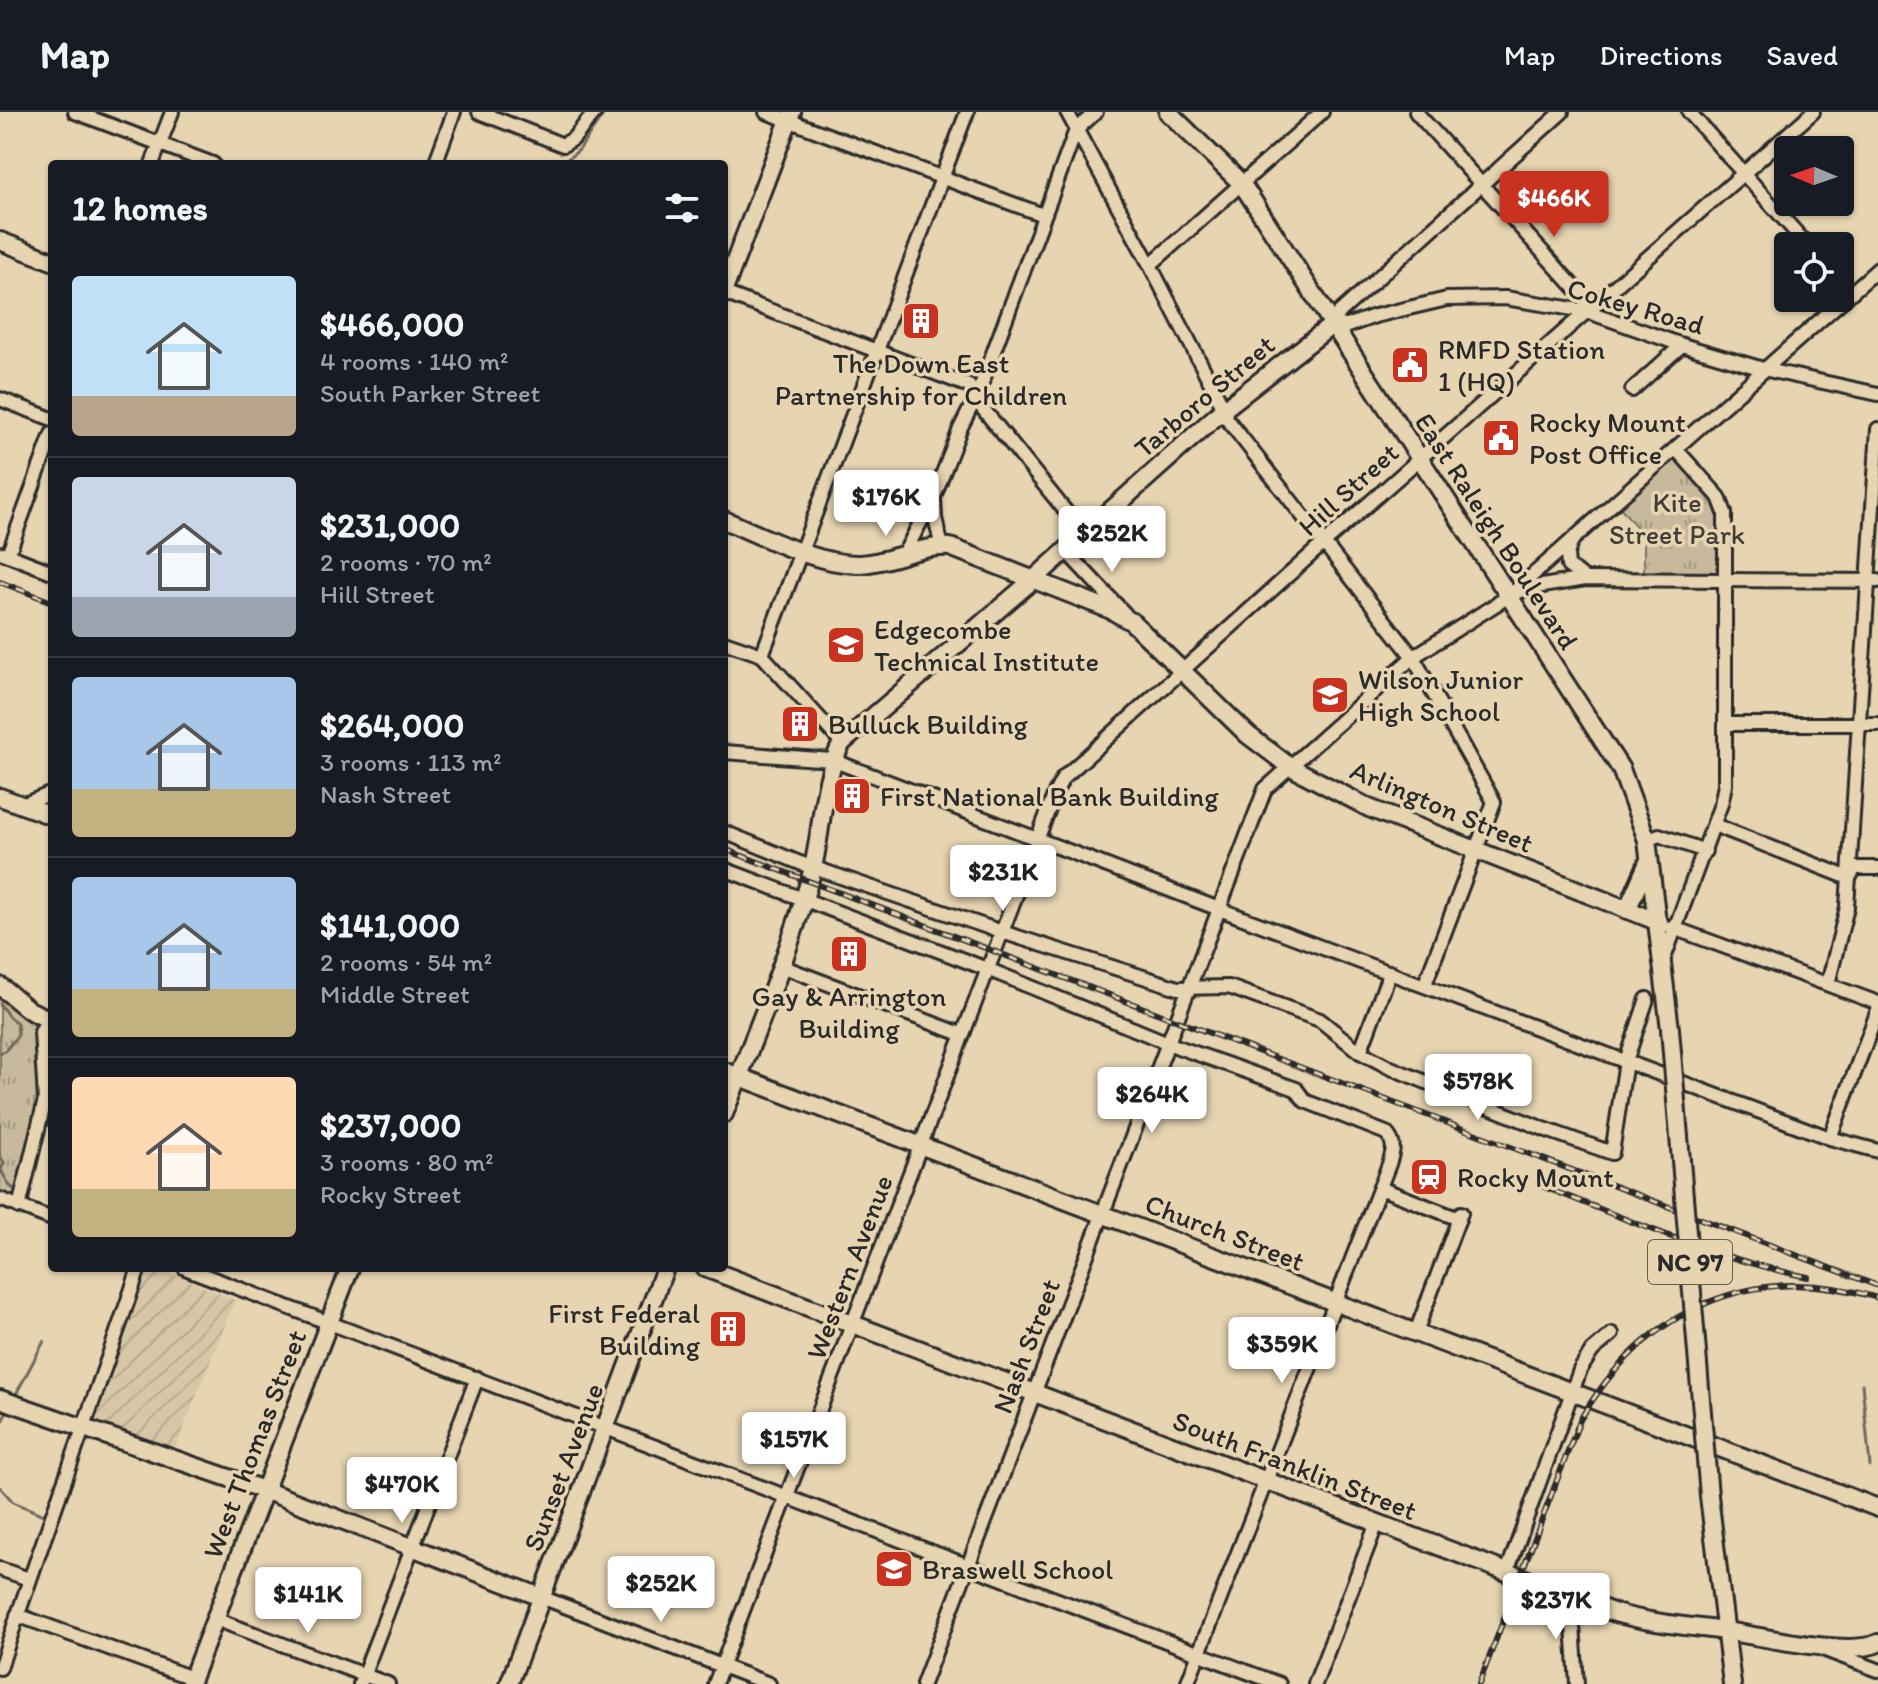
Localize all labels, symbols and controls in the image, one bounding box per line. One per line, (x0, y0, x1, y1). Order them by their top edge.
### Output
text: Map (40, 32, 110, 78)
text: Map (1504, 38, 1555, 72)
text: Directions (1599, 38, 1723, 72)
text: Saved (1767, 38, 1838, 72)
north arrow (1774, 136, 1854, 216)
map controls (1774, 136, 1854, 312)
pin: $466K (1498, 171, 1610, 239)
text: $466K (1518, 181, 1590, 213)
icon: filters (660, 186, 704, 230)
text: 12 homes (72, 188, 208, 229)
button: locate (1774, 232, 1854, 312)
street label: Cokey Road (1564, 270, 1708, 342)
building icon: The Down East Partnership for Children (900, 300, 942, 342)
text: $466,000 (320, 304, 465, 345)
icon: home (136, 308, 232, 404)
street label: Tarboro Street (1127, 327, 1281, 465)
place label: RMFD Station 1 (HQ) (1438, 332, 1605, 398)
public building icon: RMFD Station 1 (HQ) (1389, 344, 1431, 386)
text: 4 rooms · 140 m² (320, 345, 508, 377)
place label: The Down East Partnership for Children (775, 346, 1067, 412)
text: South Parker Street (320, 377, 540, 409)
place label: Rocky Mount Post Office (1529, 405, 1686, 471)
street label: East Raleigh Boulevard (1408, 406, 1586, 656)
public building icon: Rocky Mount Post Office (1480, 417, 1522, 459)
street label: Hill Street (1291, 435, 1405, 543)
pin: $176K (830, 470, 942, 538)
text: $176K (852, 480, 920, 512)
park label: Kite Street Park (1609, 485, 1745, 551)
text: $231,000 (320, 505, 460, 546)
pin: $252K (1056, 506, 1168, 574)
icon: home (136, 509, 232, 605)
text: $252K (1077, 516, 1147, 548)
text: 2 rooms · 70 m² (320, 546, 492, 578)
text: Hill Street (320, 578, 434, 610)
place label: Edgecombe Technical Institute (874, 612, 1099, 678)
school or university icon: Edgecombe Technical Institute (825, 624, 867, 666)
place label: Wilson Junior High School (1358, 662, 1523, 728)
school or university icon: Wilson Junior High School (1309, 674, 1351, 716)
building icon: Bulluck Building (779, 703, 821, 745)
text: $264,000 (320, 705, 464, 746)
place label: Bulluck Building (828, 707, 1029, 741)
icon: home (136, 709, 232, 805)
text: 3 rooms · 113 m² (320, 746, 502, 778)
street label: Arlington Street (1345, 752, 1539, 860)
building icon: First National Bank Building (831, 775, 873, 817)
text: Nash Street (320, 778, 451, 810)
place label: First National Bank Building (880, 779, 1219, 813)
pin: $231K (947, 845, 1059, 913)
text: $231K (968, 855, 1038, 887)
text: $141,000 (320, 905, 460, 946)
icon: home (136, 909, 232, 1005)
building icon: Gay & Arrington Building (828, 933, 870, 975)
text: 2 rooms · 54 m² (320, 946, 492, 978)
text: Middle Street (320, 978, 470, 1010)
place label: Gay & Arrington Building (752, 979, 947, 1045)
pin: $578K (1422, 1054, 1534, 1122)
text: $578K (1443, 1064, 1513, 1096)
pin: $264K (1096, 1067, 1208, 1135)
text: $264K (1116, 1077, 1188, 1109)
text: $237,000 (320, 1105, 461, 1146)
icon: home (136, 1109, 232, 1205)
text: 3 rooms · 80 m² (320, 1146, 494, 1178)
station icon: Rocky Mount (1408, 1156, 1450, 1198)
place label: Rocky Mount (1457, 1160, 1614, 1194)
street label: Western Avenue (798, 1170, 900, 1364)
text: Rocky Street (320, 1178, 461, 1210)
street label: Church Street (1140, 1186, 1310, 1278)
road number: NC 97 (1648, 1240, 1732, 1284)
street label: Nash Street (985, 1274, 1067, 1418)
place label: First Federal Building (548, 1296, 701, 1362)
building icon: First Federal Building (707, 1308, 749, 1350)
pin: $359K (1226, 1317, 1338, 1385)
street label: West Thomas Street (195, 1325, 313, 1563)
text: $359K (1246, 1327, 1318, 1359)
street label: Sunset Avenue (515, 1378, 611, 1556)
street label: South Franklin Street (1168, 1403, 1422, 1527)
pin: $157K (738, 1412, 850, 1480)
text: $157K (760, 1422, 828, 1454)
pin: $470K (346, 1457, 458, 1525)
text: $470K (365, 1467, 439, 1499)
school or university icon: Braswell School (873, 1548, 915, 1590)
place label: Braswell School (922, 1552, 1113, 1586)
pin: $252K (605, 1556, 717, 1624)
text: $252K (626, 1566, 696, 1598)
pin: $141K (252, 1567, 364, 1635)
pin: $237K (1500, 1573, 1612, 1641)
text: $141K (273, 1577, 343, 1609)
text: $237K (1521, 1583, 1591, 1615)

